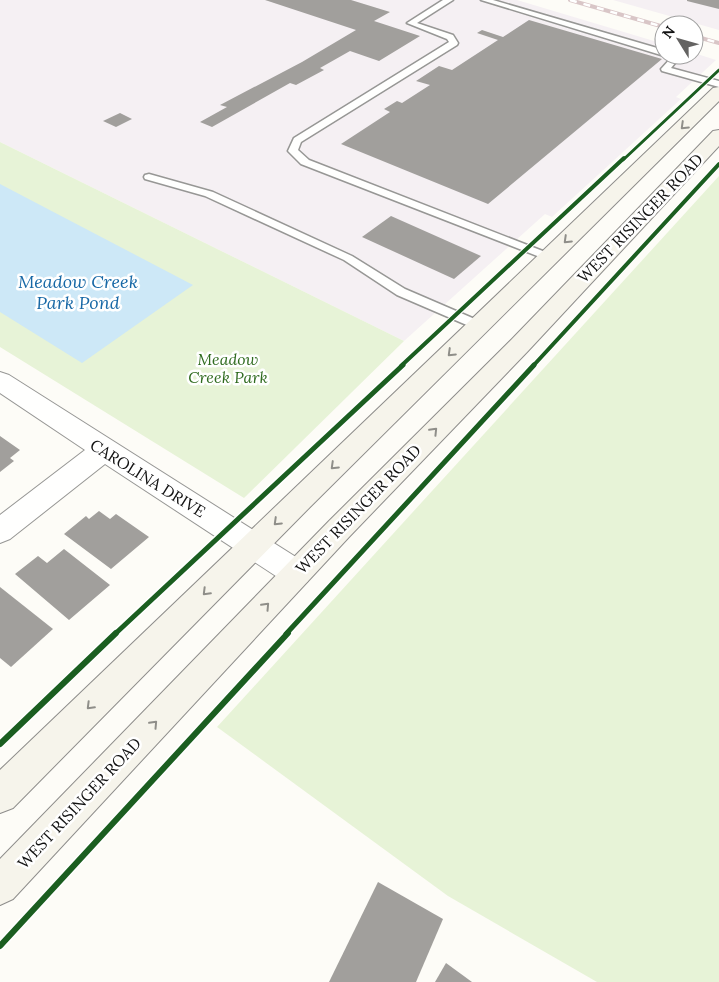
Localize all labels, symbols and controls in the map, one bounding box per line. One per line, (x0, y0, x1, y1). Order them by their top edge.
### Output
north arrow (654, 15, 704, 65)
text: N (658, 22, 679, 42)
one-way arrow (681, 120, 690, 129)
street label: WEST RISINGER ROAD (573, 149, 707, 287)
one-way arrow (564, 234, 573, 243)
water label: Meadow Creek Park Pond (18, 270, 138, 314)
one-way arrow (448, 347, 457, 356)
park label: Meadow Creek Park (188, 349, 268, 387)
one-way arrow (428, 428, 437, 437)
street label: CAROLINA DRIVE (87, 434, 209, 522)
street label: WEST RISINGER ROAD (291, 440, 425, 578)
one-way arrow (331, 460, 340, 469)
one-way arrow (274, 516, 283, 525)
one-way arrow (202, 586, 211, 595)
one-way arrow (260, 602, 269, 611)
one-way arrow (87, 700, 96, 709)
one-way arrow (148, 720, 157, 729)
street label: WEST RISINGER ROAD (13, 733, 145, 873)

